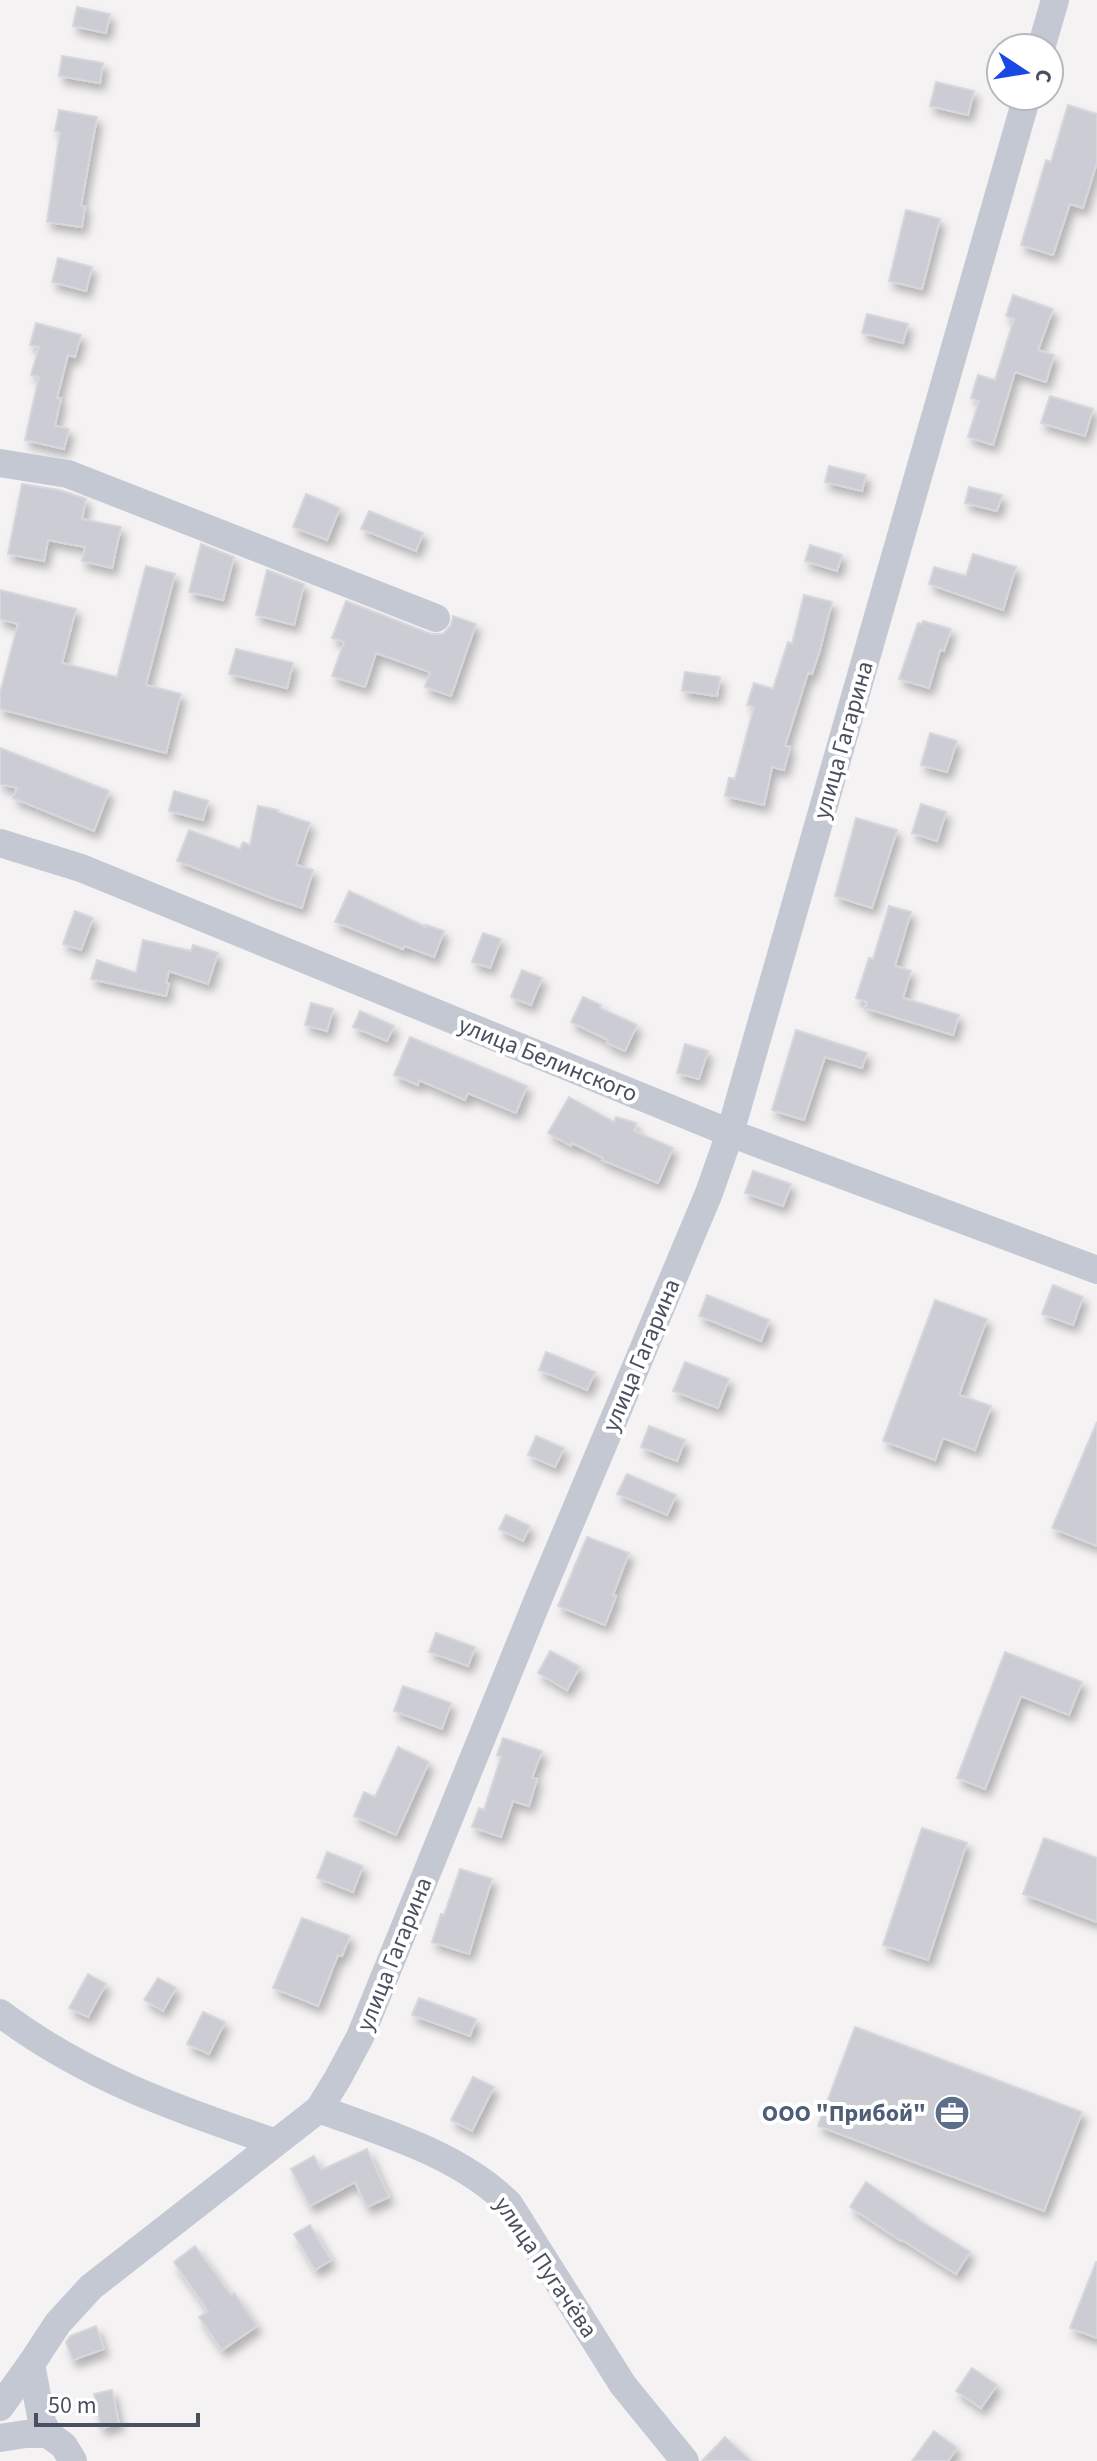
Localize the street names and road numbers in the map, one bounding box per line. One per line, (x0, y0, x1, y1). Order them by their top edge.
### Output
street label: улица Гагарина (804, 657, 883, 823)
street label: улица Белинского (453, 1008, 643, 1111)
street label: улица Гагарина (593, 1273, 689, 1437)
street label: улица Гагарина (348, 1872, 441, 2036)
street label: улица Пугачёва (485, 2189, 606, 2345)

